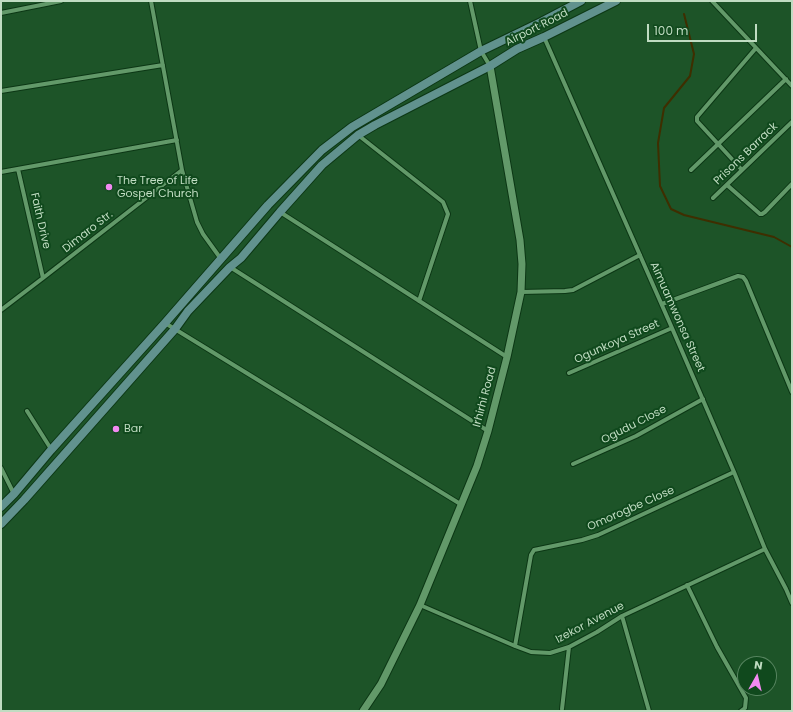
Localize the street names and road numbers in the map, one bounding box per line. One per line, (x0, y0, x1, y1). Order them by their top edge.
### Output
street label: Airport Road (504, 7, 570, 49)
street label: Prisons Barrack (711, 120, 781, 188)
street label: Faith Drive (27, 192, 53, 250)
street label: Dimaro Str. (60, 208, 116, 256)
street label: Aimuamwonsa Street (647, 260, 707, 374)
street label: Ogunkoya Street (572, 317, 662, 367)
street label: Irhirhi Road (471, 365, 499, 429)
street label: Ogudu Close (599, 403, 669, 447)
street label: Omorogbe Close (586, 484, 676, 534)
street label: Izekor Avenue (554, 599, 626, 647)

